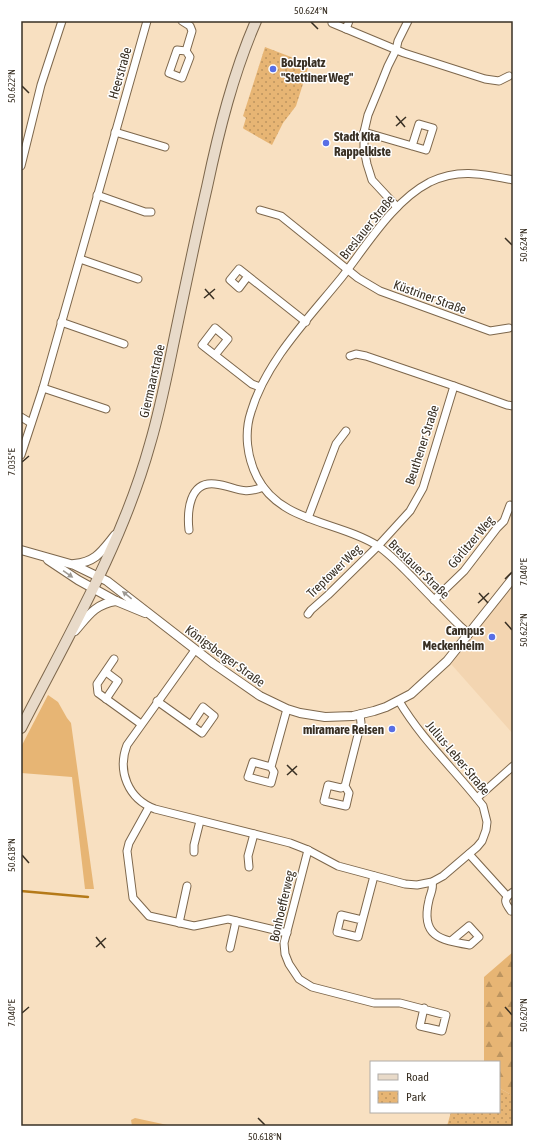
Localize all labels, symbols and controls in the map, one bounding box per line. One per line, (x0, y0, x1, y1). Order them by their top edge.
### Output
text: 50.624°N (294, 5, 328, 16)
street label: Heerstraße (105, 45, 135, 101)
place label: Bolzplatz "Stettiner Weg" (281, 55, 354, 85)
marker: Bolzplatz "Stettiner Weg" (268, 64, 278, 74)
text: 50.622°N (6, 69, 17, 103)
place label: Stadt Kita Rappelkiste (334, 129, 391, 159)
marker: Stadt Kita Rappelkiste (321, 138, 331, 148)
street label: Breslauer Straße (336, 192, 398, 262)
text: 50.624°N (518, 228, 529, 262)
street label: Küstriner Straße (392, 277, 469, 317)
street label: Giermaarstraße (136, 343, 168, 419)
street label: Beuthener Straße (402, 403, 442, 487)
text: 7.035°E (6, 447, 17, 476)
street label: Görlitzer Weg (445, 513, 497, 571)
street label: Breslauer Straße (386, 536, 453, 602)
street label: Treptower Weg (304, 541, 365, 601)
text: 7.040°E (518, 557, 529, 586)
one-way arrow (63, 570, 74, 578)
one-way arrow (121, 591, 132, 600)
text: 50.622°N (518, 613, 529, 647)
street label: Königsberger Straße (182, 622, 268, 690)
place label: Campus Meckenheim (422, 623, 484, 653)
marker: Campus Meckenheim (487, 632, 497, 642)
street label: Julius-Leber-Straße (423, 718, 493, 798)
place label: miramare Reisen (303, 722, 384, 737)
marker: miramare Reisen (387, 724, 397, 734)
text: 50.618°N (6, 838, 17, 872)
street label: Bonhoefferweg (267, 868, 298, 943)
text: 7.040°E (6, 998, 17, 1027)
text: 50.620°N (518, 998, 529, 1032)
legend (370, 1061, 500, 1113)
text: Road (406, 1070, 429, 1084)
text: Park (406, 1090, 427, 1104)
text: 50.618°N (248, 1131, 282, 1142)

